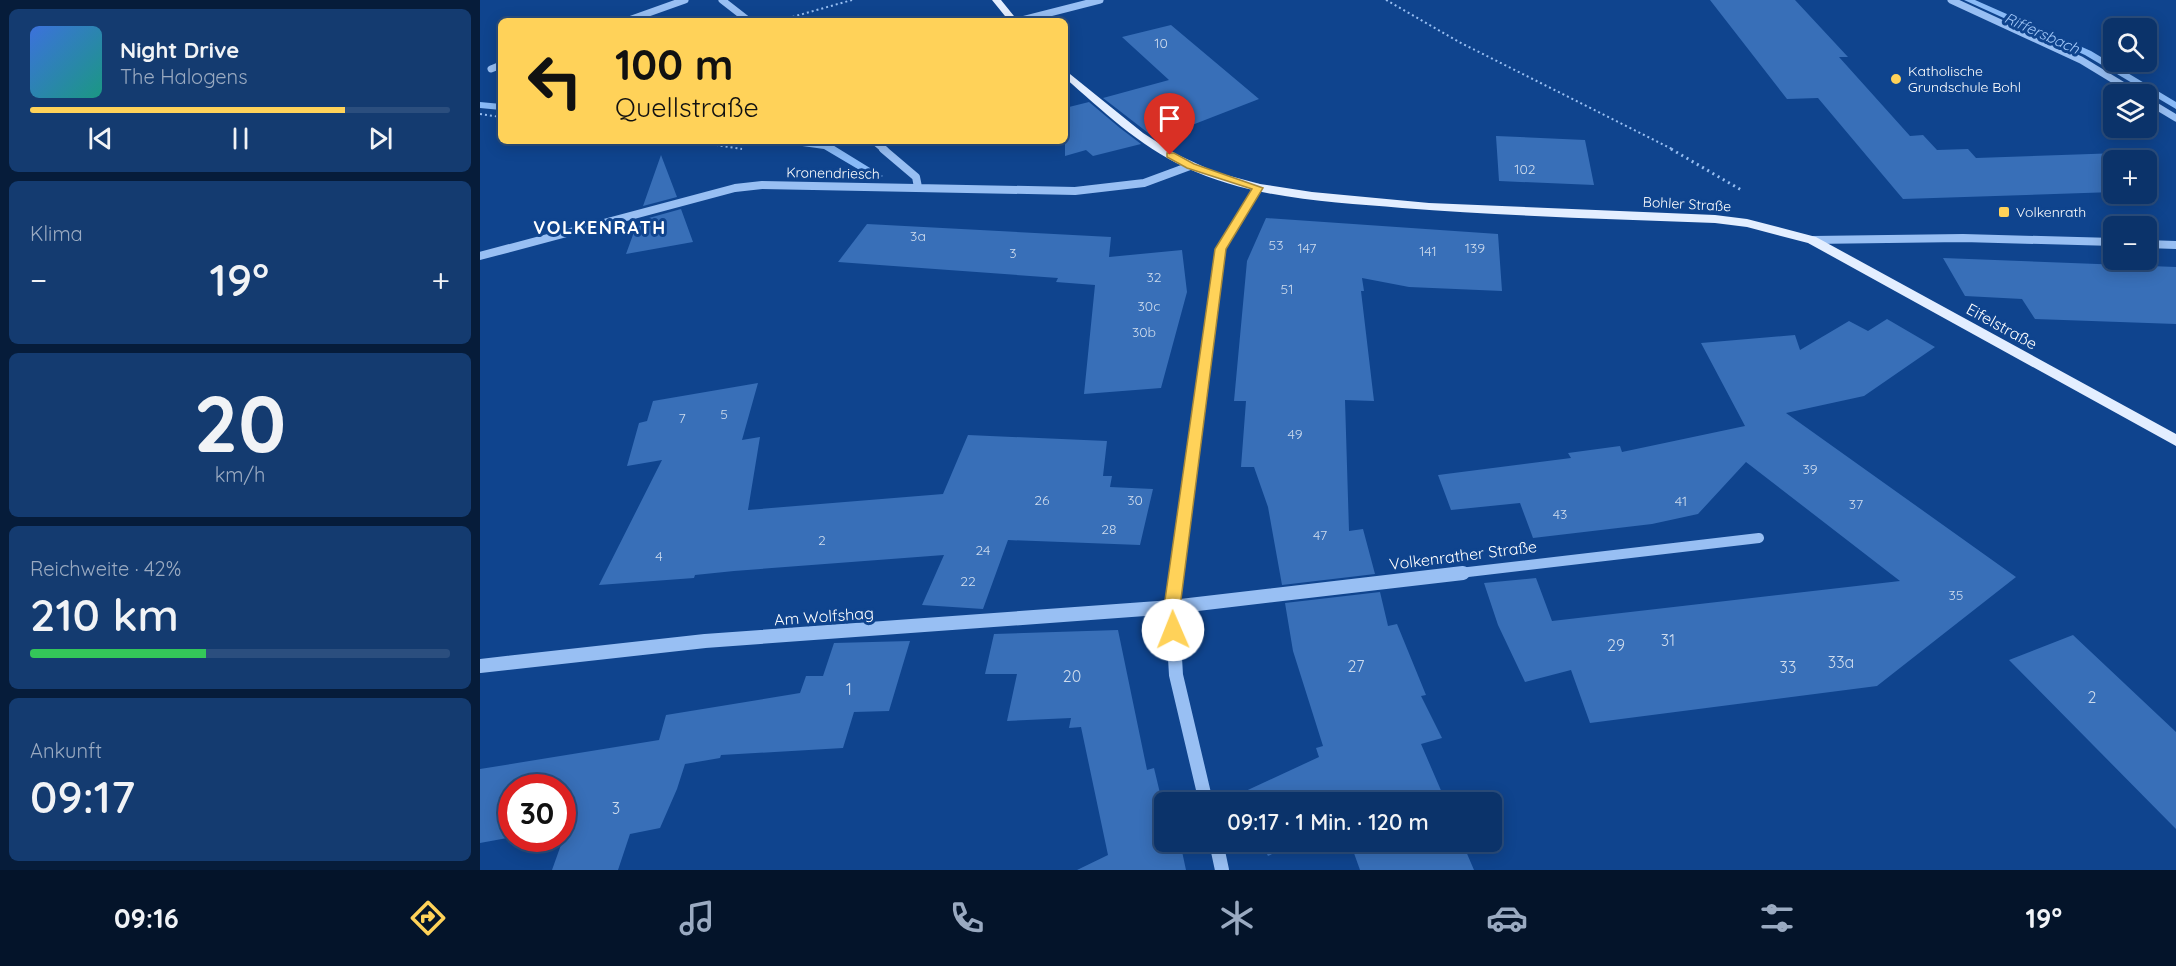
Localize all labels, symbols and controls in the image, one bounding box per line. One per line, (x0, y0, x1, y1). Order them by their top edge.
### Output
water label: Riffersbach (2002, 8, 2083, 58)
map controls (2103, 18, 2157, 270)
button: search (2103, 18, 2157, 72)
house number: 10 (1154, 34, 1168, 52)
text: Night Drive (120, 36, 239, 64)
text: 100 m (615, 38, 733, 91)
icon: left (516, 42, 594, 120)
place label: Katholische Grundschule Bohl (1908, 62, 2021, 96)
text: The Halogens (120, 64, 248, 89)
marker: Katholische Grundschule Bohl (1889, 72, 1903, 86)
button: layers (2103, 84, 2157, 138)
text: Quellstraße (615, 90, 759, 124)
pin (1144, 93, 1195, 155)
icon: arrive (1153, 102, 1186, 135)
icon: previous (84, 122, 117, 155)
icon: pause (224, 122, 257, 155)
icon: next (364, 122, 397, 155)
button: + (2103, 150, 2157, 204)
house number: 102 (1514, 160, 1536, 178)
street label: Kronendriesch (786, 163, 880, 183)
street label: Bohler Straße (1642, 193, 1732, 215)
place label: Volkenrath (2016, 203, 2086, 221)
marker: Volkenrath (1997, 205, 2011, 219)
district label: VOLKENRATH (533, 216, 667, 239)
button: − (2103, 216, 2157, 270)
text: Klima (30, 221, 83, 246)
house number: 3a (910, 227, 926, 245)
house number: 53 (1269, 236, 1283, 254)
house number: 147 (1297, 239, 1317, 257)
house number: 139 (1465, 239, 1485, 257)
house number: 141 (1419, 242, 1437, 260)
house number: 3 (1009, 244, 1017, 262)
text: 19° (210, 251, 269, 307)
text: − (30, 259, 47, 300)
text: + (431, 259, 450, 300)
house number: 32 (1146, 268, 1162, 286)
house number: 51 (1281, 280, 1293, 298)
house number: 30c (1137, 297, 1161, 315)
street label: Eifelstraße (1963, 298, 2041, 354)
house number: 30b (1132, 323, 1156, 341)
text: 20 (194, 374, 286, 472)
house number: 5 (720, 405, 728, 423)
house number: 7 (678, 409, 686, 427)
house number: 49 (1288, 425, 1303, 443)
house number: 39 (1802, 460, 1818, 478)
text: km/h (215, 462, 265, 487)
house number: 26 (1034, 491, 1050, 509)
house number: 30 (1127, 491, 1143, 509)
house number: 41 (1675, 492, 1687, 510)
house number: 37 (1849, 495, 1863, 513)
house number: 43 (1553, 505, 1567, 523)
house number: 28 (1101, 520, 1117, 538)
house number: 47 (1313, 526, 1327, 544)
house number: 2 (818, 531, 826, 549)
street label: Volkenrather Straße (1388, 536, 1538, 574)
house number: 24 (976, 541, 990, 559)
house number: 4 (655, 547, 663, 565)
text: Reichweite · 42% (30, 556, 181, 581)
house number: 22 (960, 572, 976, 590)
text: 210 km (30, 586, 179, 642)
house number: 35 (1949, 586, 1963, 604)
position arrow (1141, 598, 1205, 662)
street label: Am Wolfshag (773, 603, 875, 629)
house number: 31 (1661, 630, 1675, 650)
house number: 29 (1607, 635, 1625, 655)
house number: 33a (1828, 652, 1854, 672)
house number: 27 (1348, 656, 1364, 676)
house number: 33 (1780, 657, 1796, 677)
house number: 20 (1063, 666, 1081, 686)
house number: 1 (846, 679, 852, 699)
house number: 2 (2088, 687, 2097, 707)
text: Ankunft (30, 738, 102, 763)
text: 09:17 (30, 768, 135, 824)
speed limit sign: 30 (498, 774, 576, 852)
house number: 3 (612, 798, 620, 818)
text: 09:17 · 1 Min. · 120 m (1227, 808, 1429, 836)
icon: directions (407, 897, 449, 939)
icon: music (676, 897, 718, 939)
icon: phone (946, 897, 988, 939)
icon: climate (1216, 897, 1258, 939)
icon: car (1486, 897, 1528, 939)
icon: filters (1756, 897, 1798, 939)
text: 09:16 (114, 901, 179, 935)
text: 19° (2026, 901, 2062, 935)

